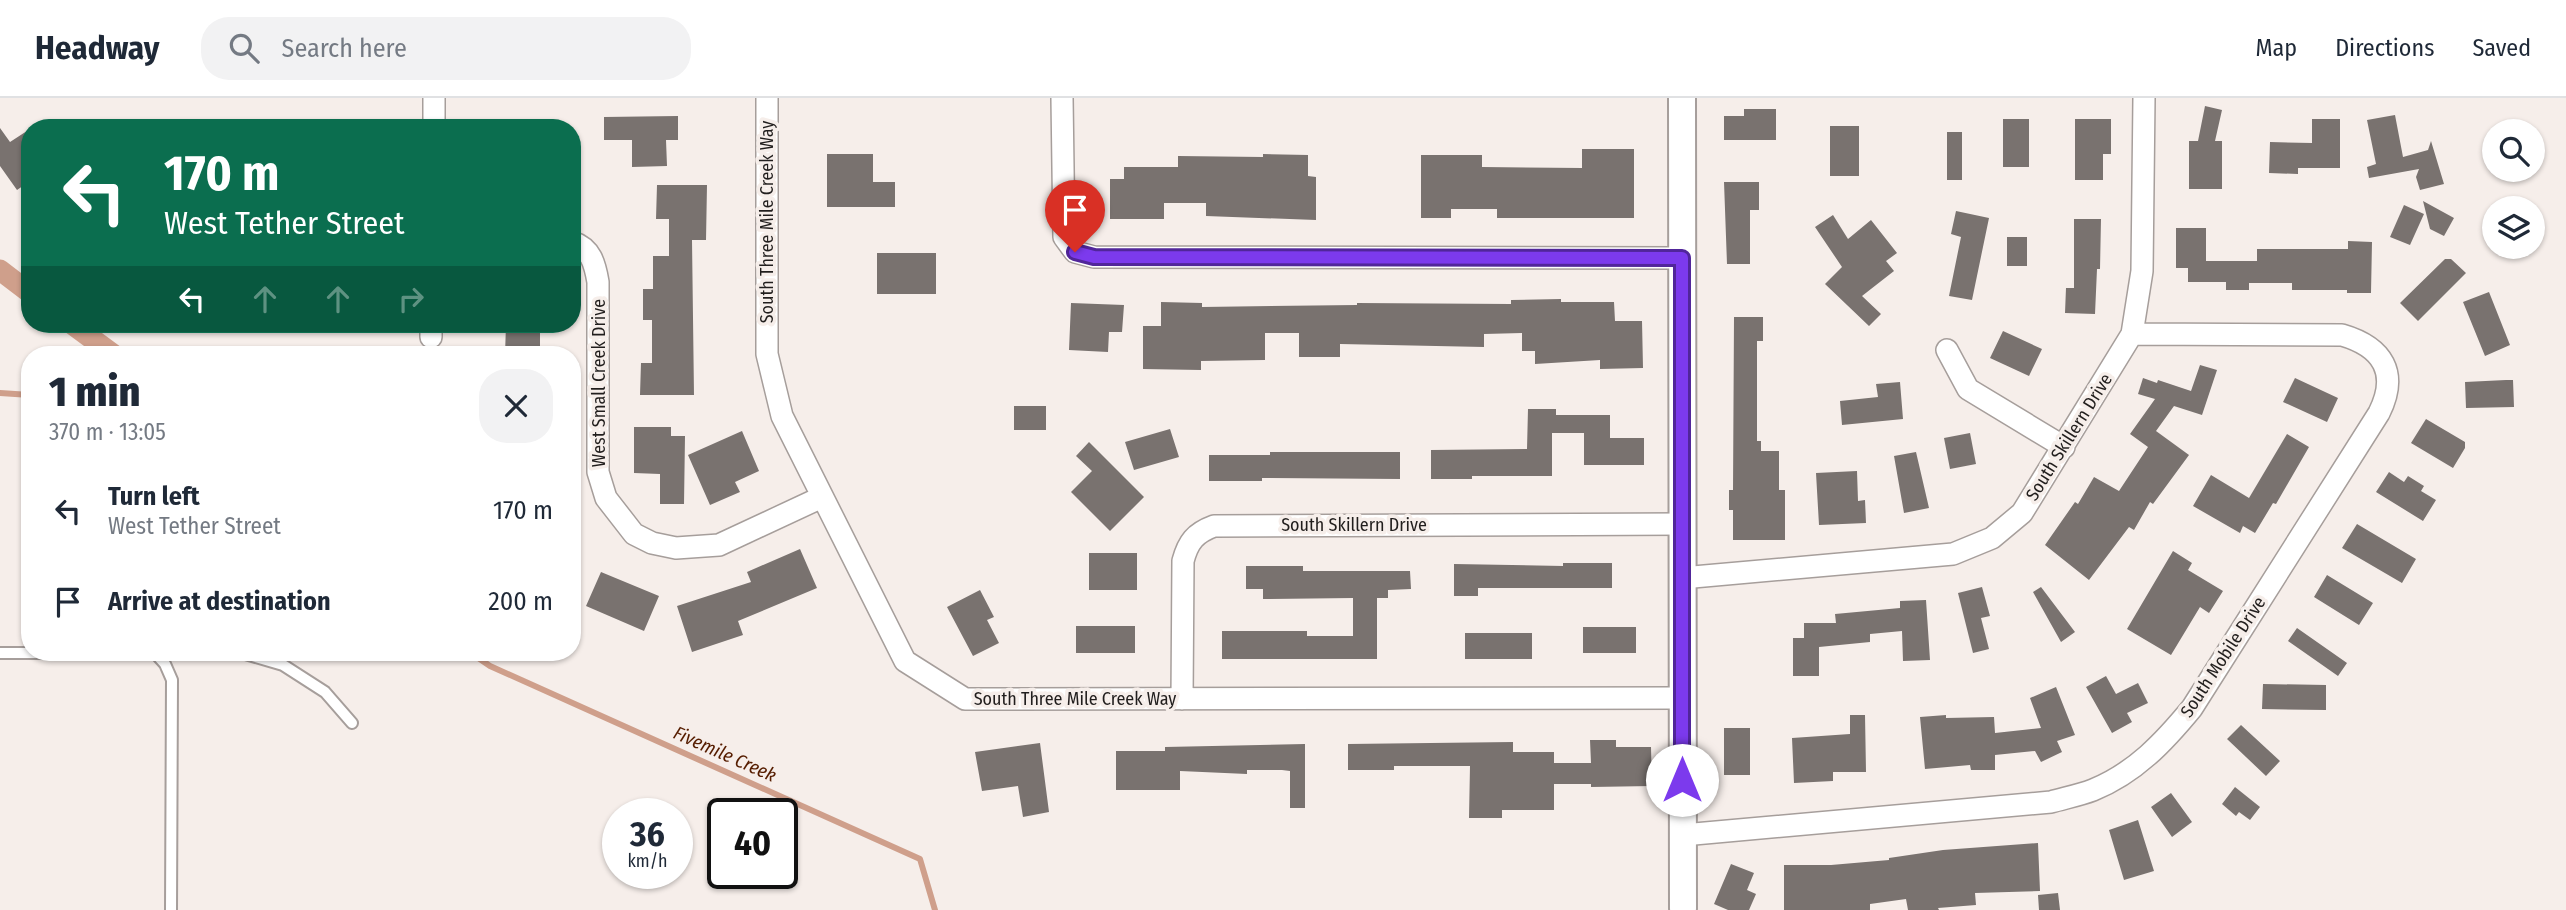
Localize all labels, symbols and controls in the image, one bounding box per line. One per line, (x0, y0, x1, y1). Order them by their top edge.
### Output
search box (201, 17, 691, 80)
text: Headway (35, 28, 159, 68)
icon: search (225, 29, 263, 67)
text: Search here (281, 33, 407, 64)
text: Map (2256, 34, 2297, 62)
text: Directions (2335, 34, 2434, 62)
text: Saved (2472, 34, 2531, 62)
map controls (2482, 119, 2545, 259)
button: search (2482, 119, 2545, 182)
street label: South Three Mile Creek Way (756, 121, 778, 323)
text: 170 m (164, 144, 280, 203)
icon: left (49, 147, 140, 238)
pin (1045, 180, 1105, 252)
icon: arrive (1056, 191, 1094, 229)
button: layers (2482, 196, 2545, 259)
text: West Tether Street (164, 204, 404, 242)
icon: left (173, 280, 211, 318)
icon: ahead (246, 280, 284, 318)
icon: ahead (319, 280, 357, 318)
icon: right (392, 280, 430, 318)
street label: West Small Creek Drive (588, 299, 610, 467)
text: 1 min (49, 367, 140, 417)
button: close (479, 369, 553, 443)
street label: South Skillern Drive (2021, 369, 2117, 505)
text: 370 m · 13:05 (49, 418, 166, 446)
text: Turn left (108, 481, 200, 512)
icon: left (49, 492, 87, 530)
text: 170 m (493, 495, 553, 526)
text: West Tether Street (108, 512, 281, 540)
street label: South Skillern Drive (1281, 514, 1427, 536)
icon: arrive (49, 583, 87, 621)
text: Arrive at destination (108, 586, 331, 617)
text: 200 m (488, 586, 553, 617)
street label: South Mobile Drive (2176, 592, 2270, 722)
street label: South Three Mile Creek Way (974, 688, 1176, 710)
water label: Fivemile Creek (670, 721, 780, 787)
position arrow (1645, 743, 1719, 817)
speed limit sign: 40 (707, 798, 798, 889)
text: 36 (630, 813, 665, 855)
text: km/h (627, 850, 668, 872)

